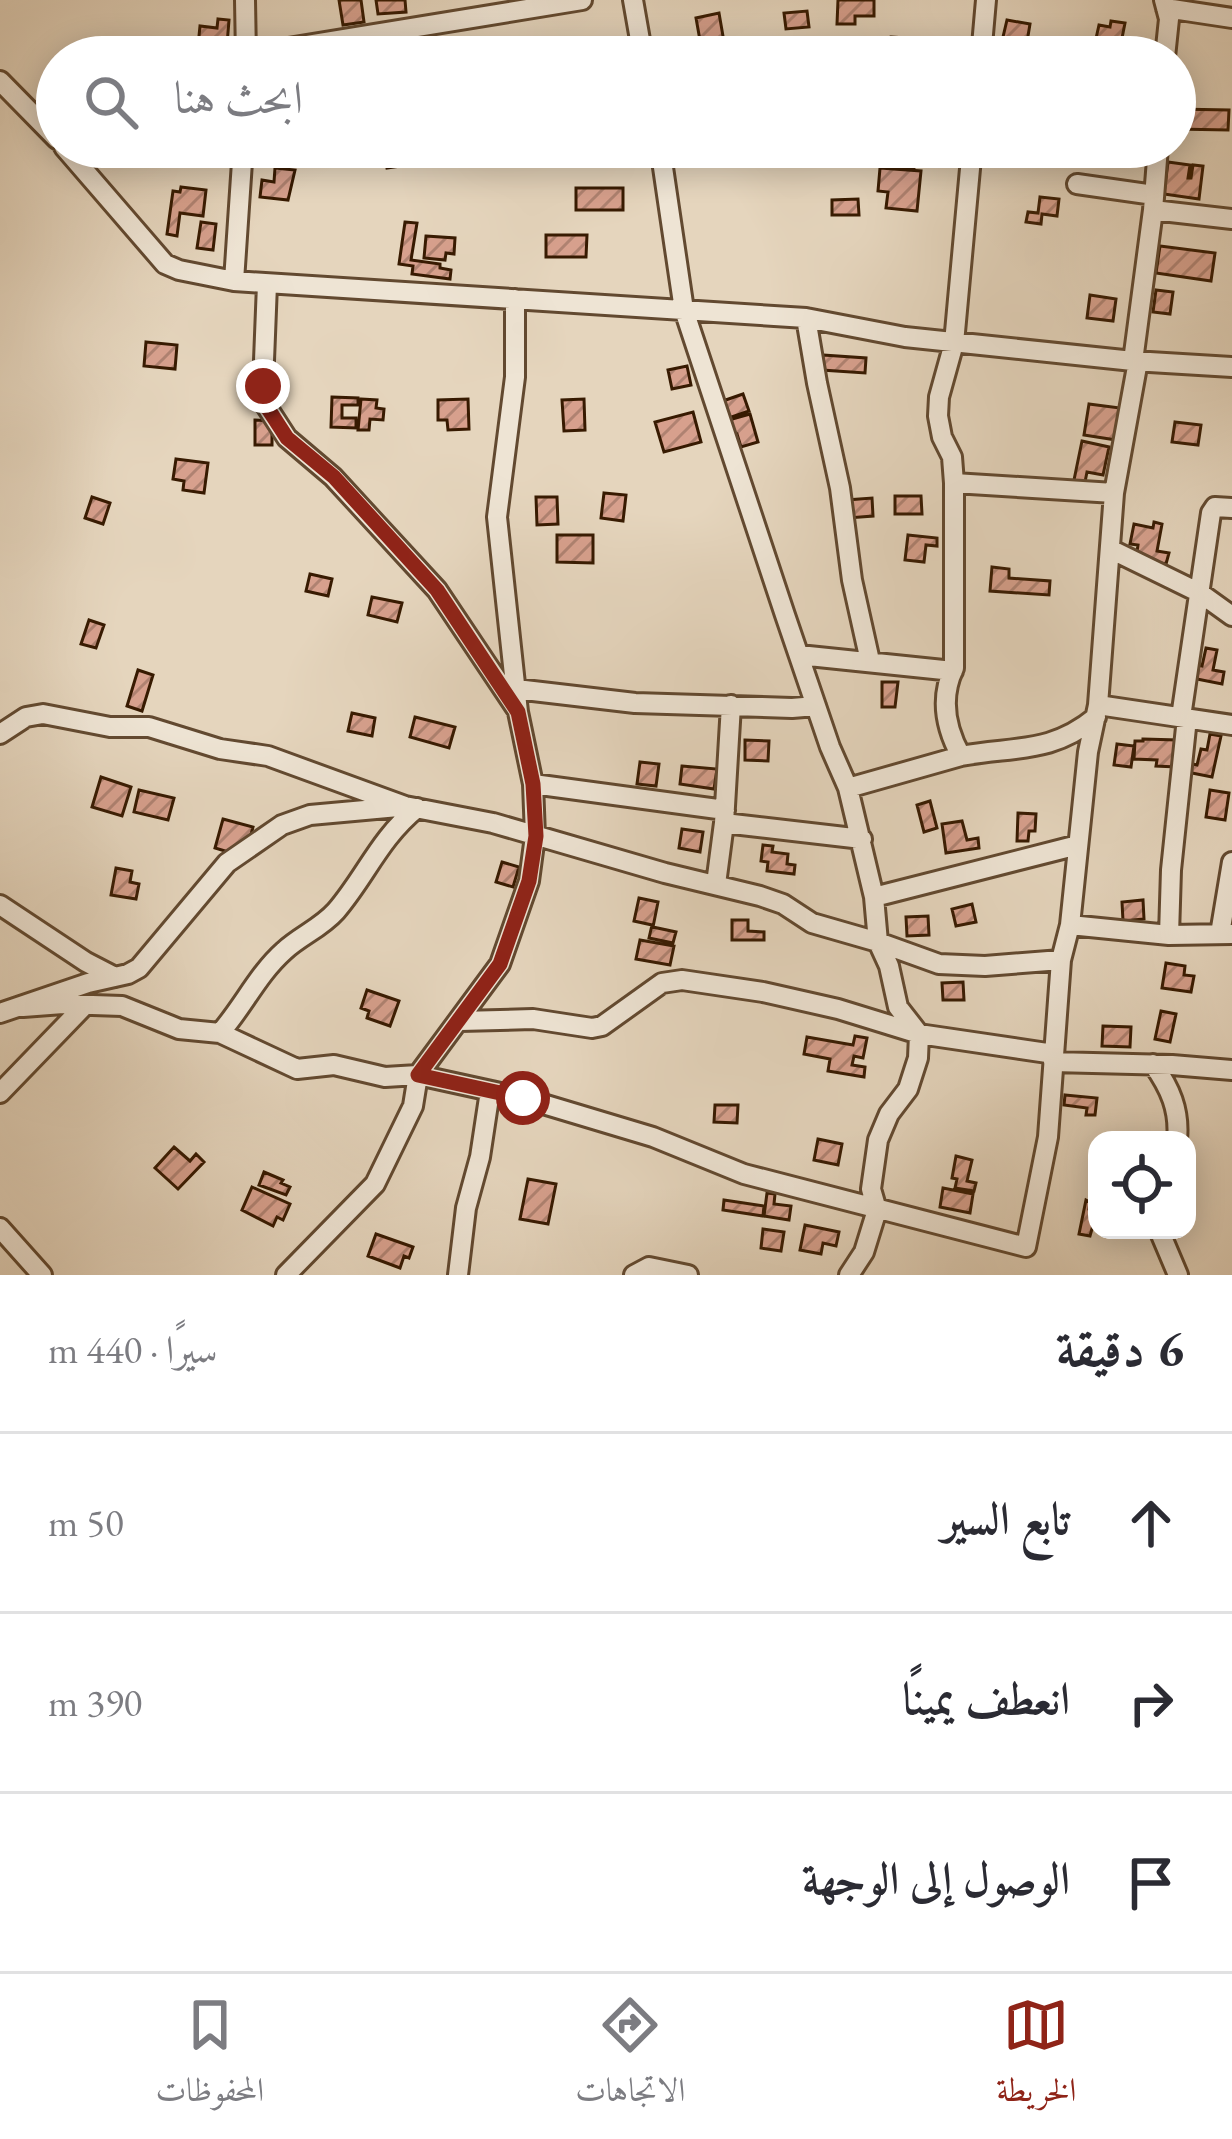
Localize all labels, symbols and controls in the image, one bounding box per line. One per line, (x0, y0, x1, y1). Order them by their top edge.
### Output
search box (36, 36, 1196, 168)
text: ابحث هنا (174, 68, 303, 126)
icon: search (78, 69, 144, 135)
route end (236, 359, 290, 413)
route start (496, 1071, 550, 1125)
map controls (1088, 1131, 1196, 1239)
button: locate (1088, 1131, 1196, 1239)
text: 6 دقيقة (1056, 1315, 1184, 1381)
text: سيرًا · 440 m (48, 1324, 218, 1375)
text: تابع السير (942, 1489, 1070, 1547)
icon: ahead (1118, 1490, 1184, 1556)
text: 50 m (48, 1497, 124, 1548)
text: انعطف يمينًا (903, 1669, 1070, 1727)
icon: right (1118, 1670, 1184, 1736)
text: 390 m (48, 1677, 142, 1728)
text: الوصول إلى الوجهة (802, 1849, 1070, 1907)
icon: arrive (1118, 1850, 1184, 1916)
tab: المحفوظات (155, 1992, 264, 2122)
tab: الاتجاهات (575, 1992, 685, 2122)
tab: الخريطة (996, 1992, 1077, 2122)

